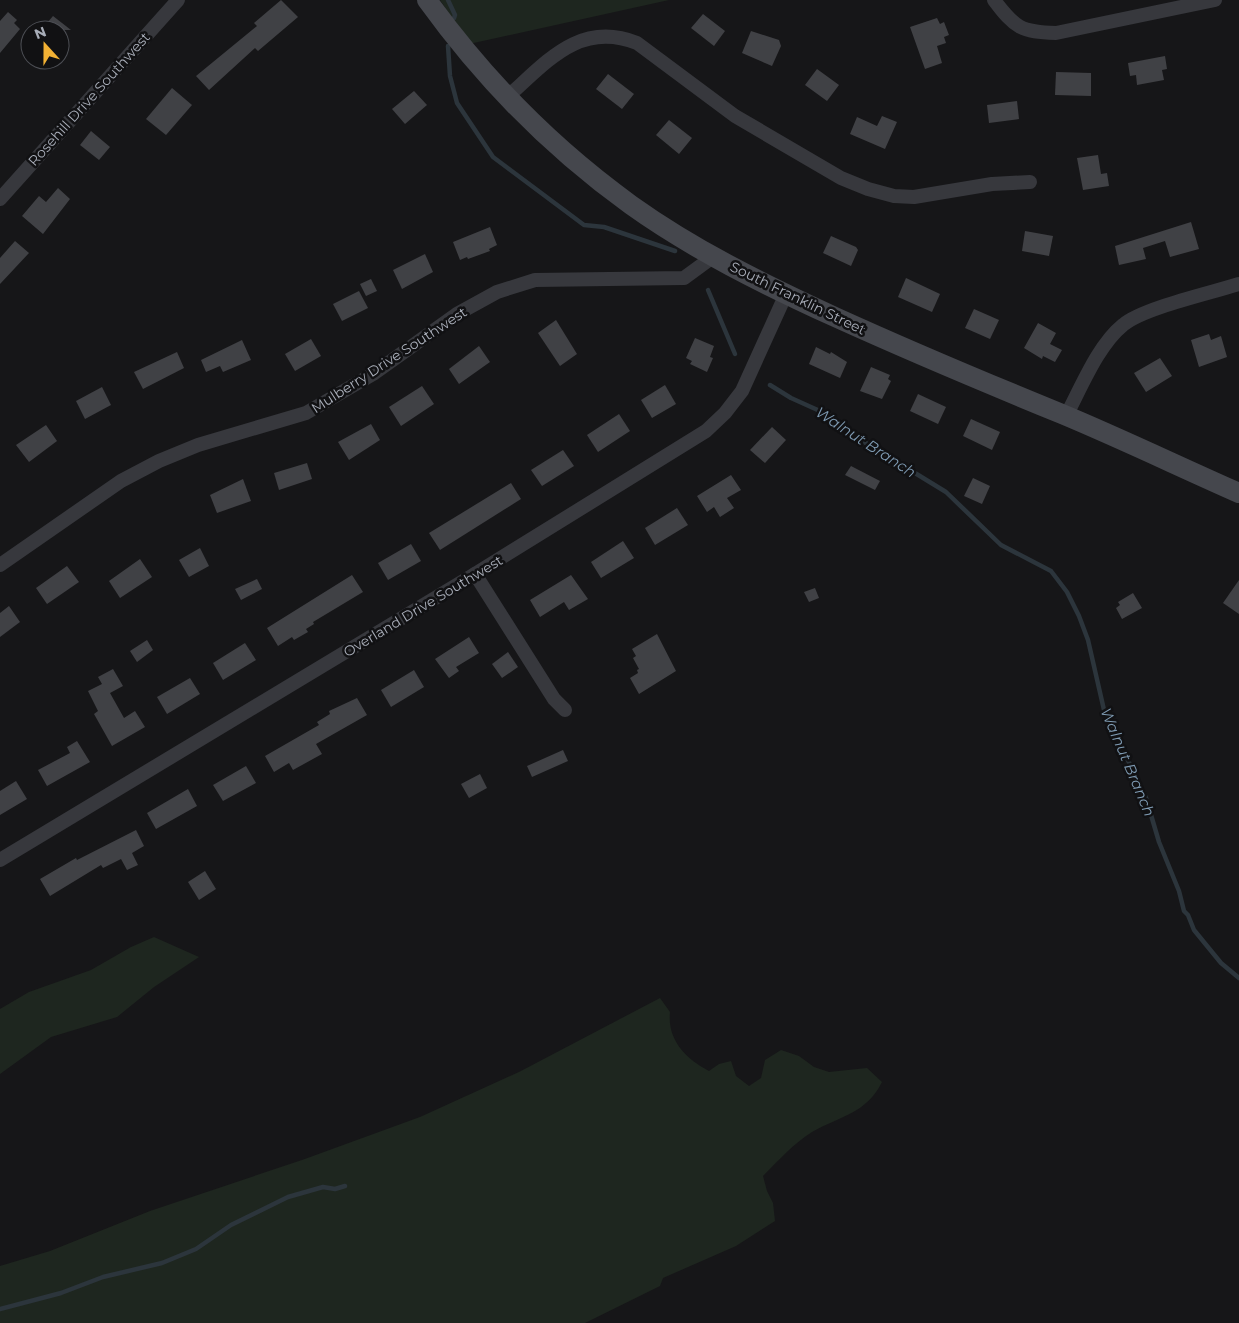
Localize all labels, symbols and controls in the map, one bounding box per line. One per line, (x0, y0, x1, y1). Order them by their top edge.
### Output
north arrow (20, 20, 70, 70)
text: N (32, 22, 49, 43)
street label: Rosehill Drive Southwest (24, 28, 154, 170)
street label: South Franklin Street (727, 257, 869, 339)
street label: Mulberry Drive Southwest (308, 303, 470, 417)
water label: Walnut Branch (812, 402, 920, 482)
street label: Overland Drive Southwest (340, 551, 506, 661)
water label: Walnut Branch (1097, 705, 1159, 819)

